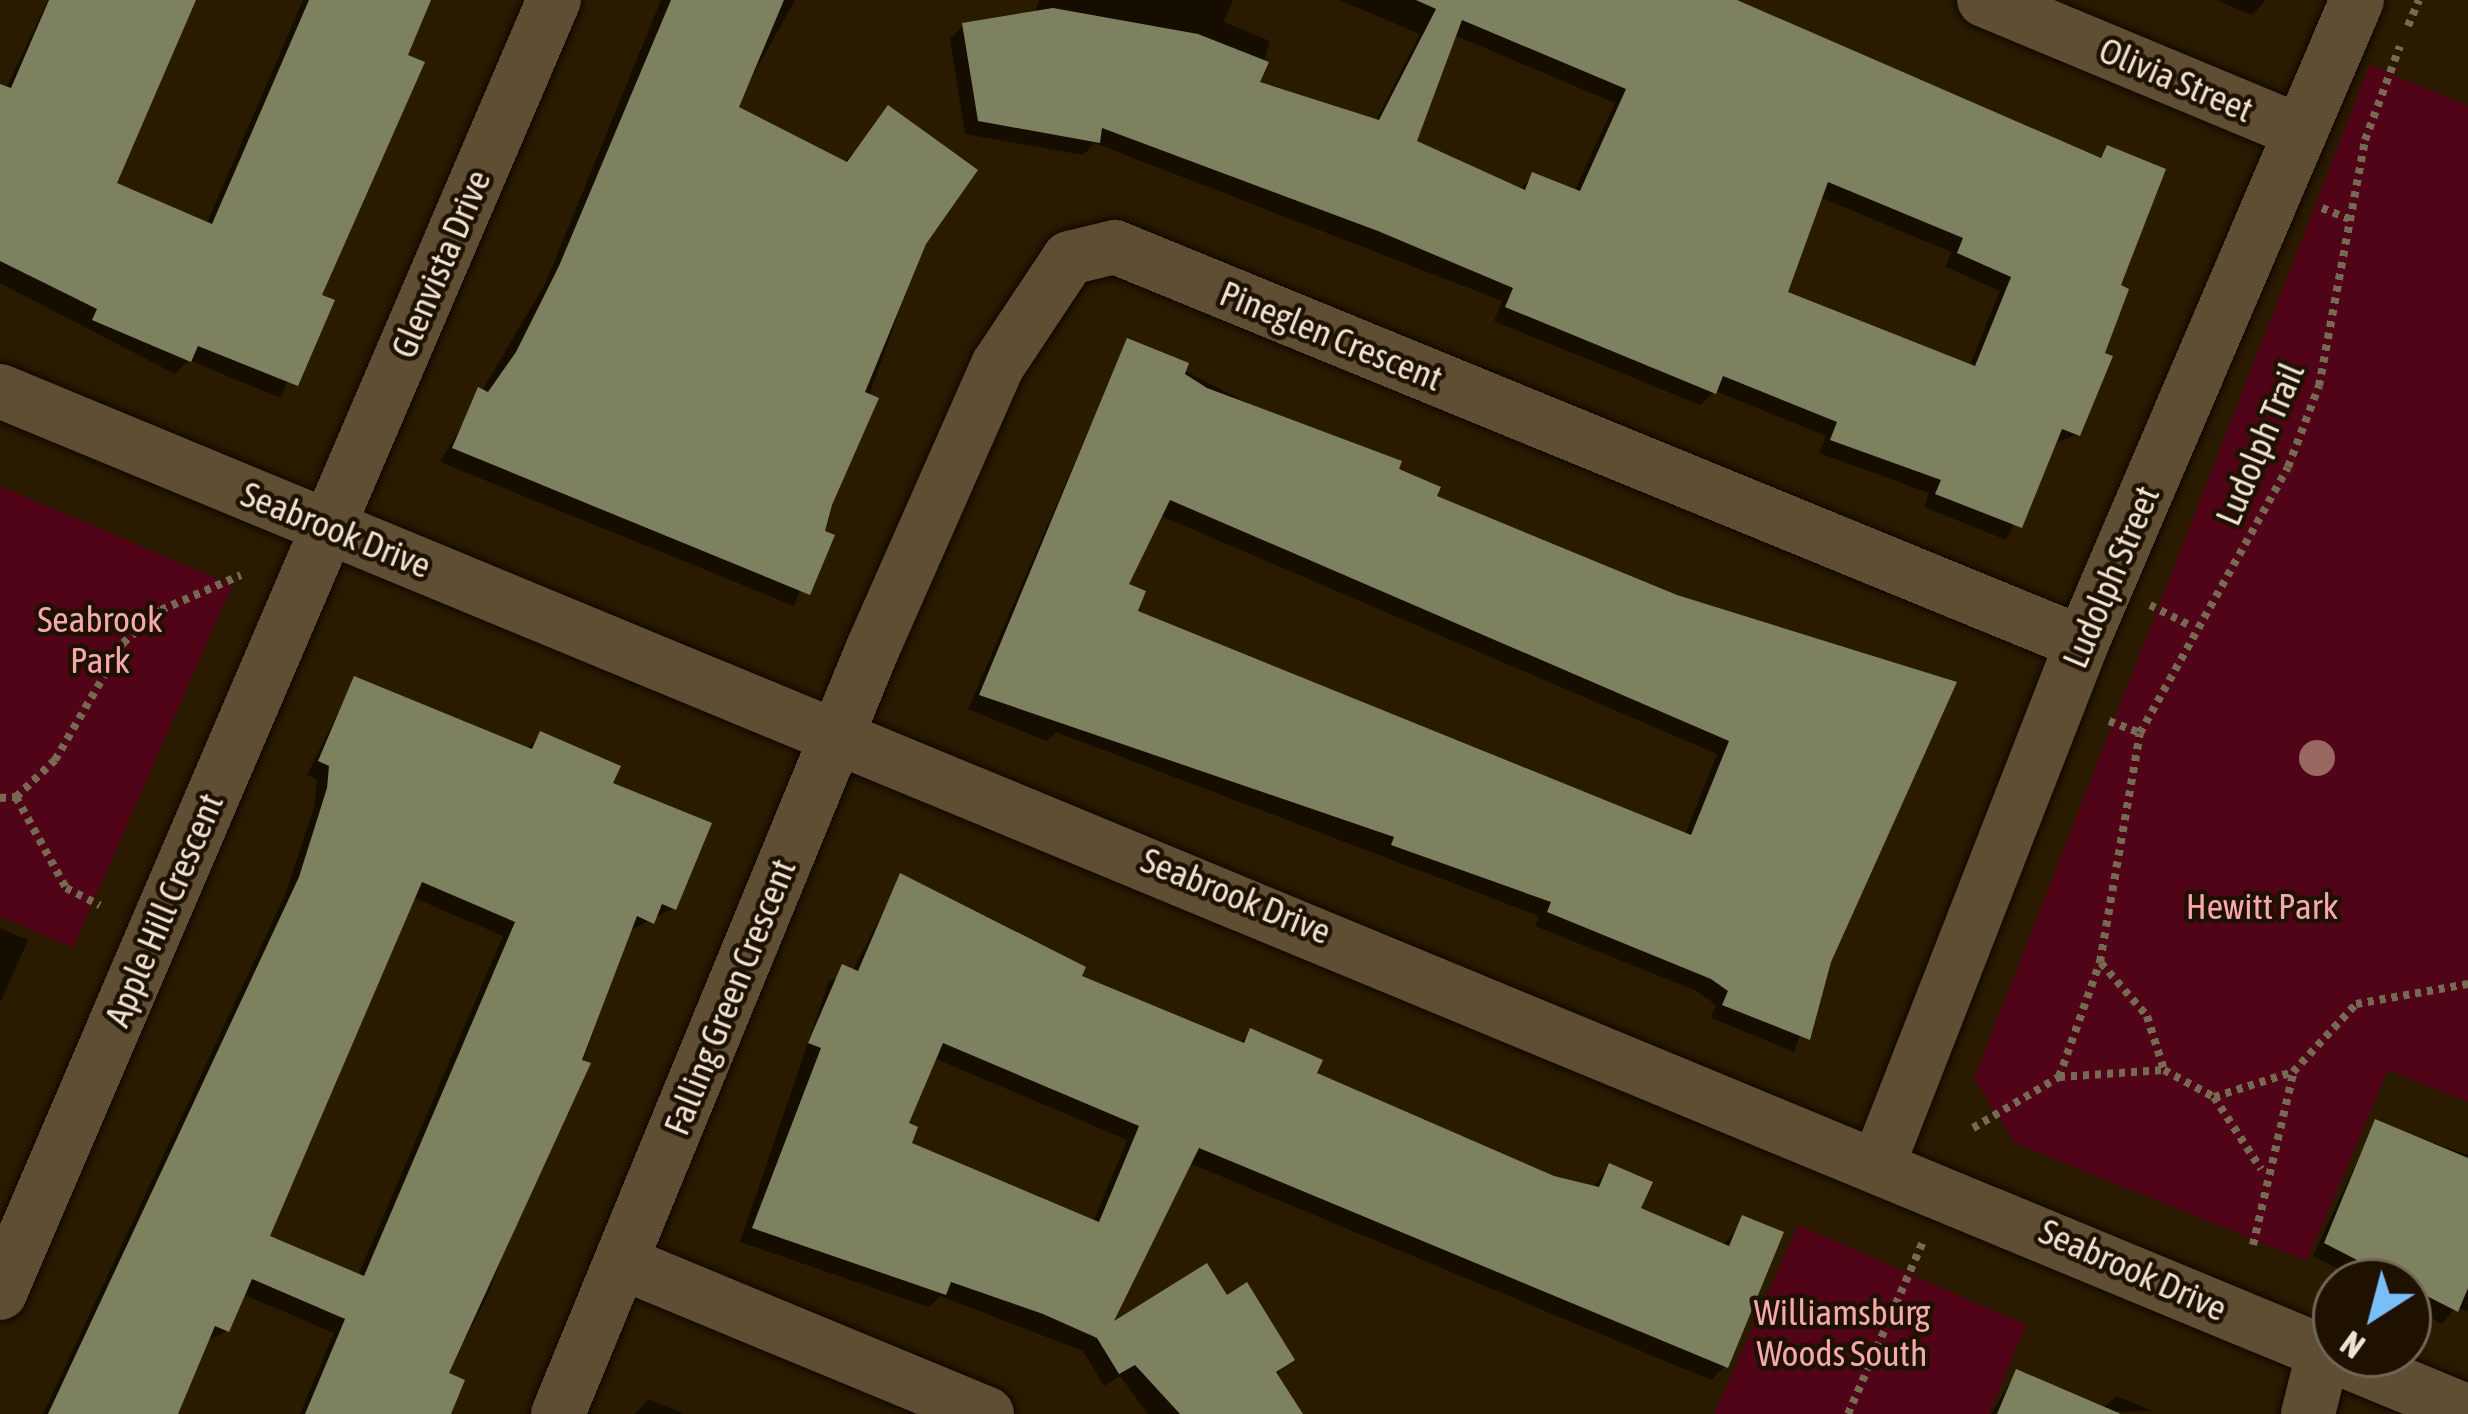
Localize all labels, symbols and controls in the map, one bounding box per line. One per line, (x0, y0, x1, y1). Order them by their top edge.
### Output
street label: Olivia Street (2093, 28, 2259, 132)
street label: Glenvista Drive (382, 164, 500, 364)
street label: Pineglen Crescent (1214, 272, 1448, 400)
street label: Ludolph Trail (2206, 356, 2314, 532)
street label: Seabrook Drive (235, 472, 437, 588)
street label: Ludolph Street (2053, 480, 2169, 674)
park label: Seabrook Park (37, 597, 163, 682)
street label: Apple Hill Crescent (96, 787, 232, 1033)
street label: Seabrook Drive (1135, 838, 1337, 954)
street label: Falling Green Crescent (655, 853, 805, 1141)
park label: Hewitt Park (2186, 885, 2338, 929)
street label: Seabrook Drive (2033, 1210, 2233, 1330)
north arrow (2312, 1258, 2432, 1378)
park label: Williamsburg Woods South (1754, 1290, 1930, 1375)
text: N (2334, 1324, 2372, 1366)

